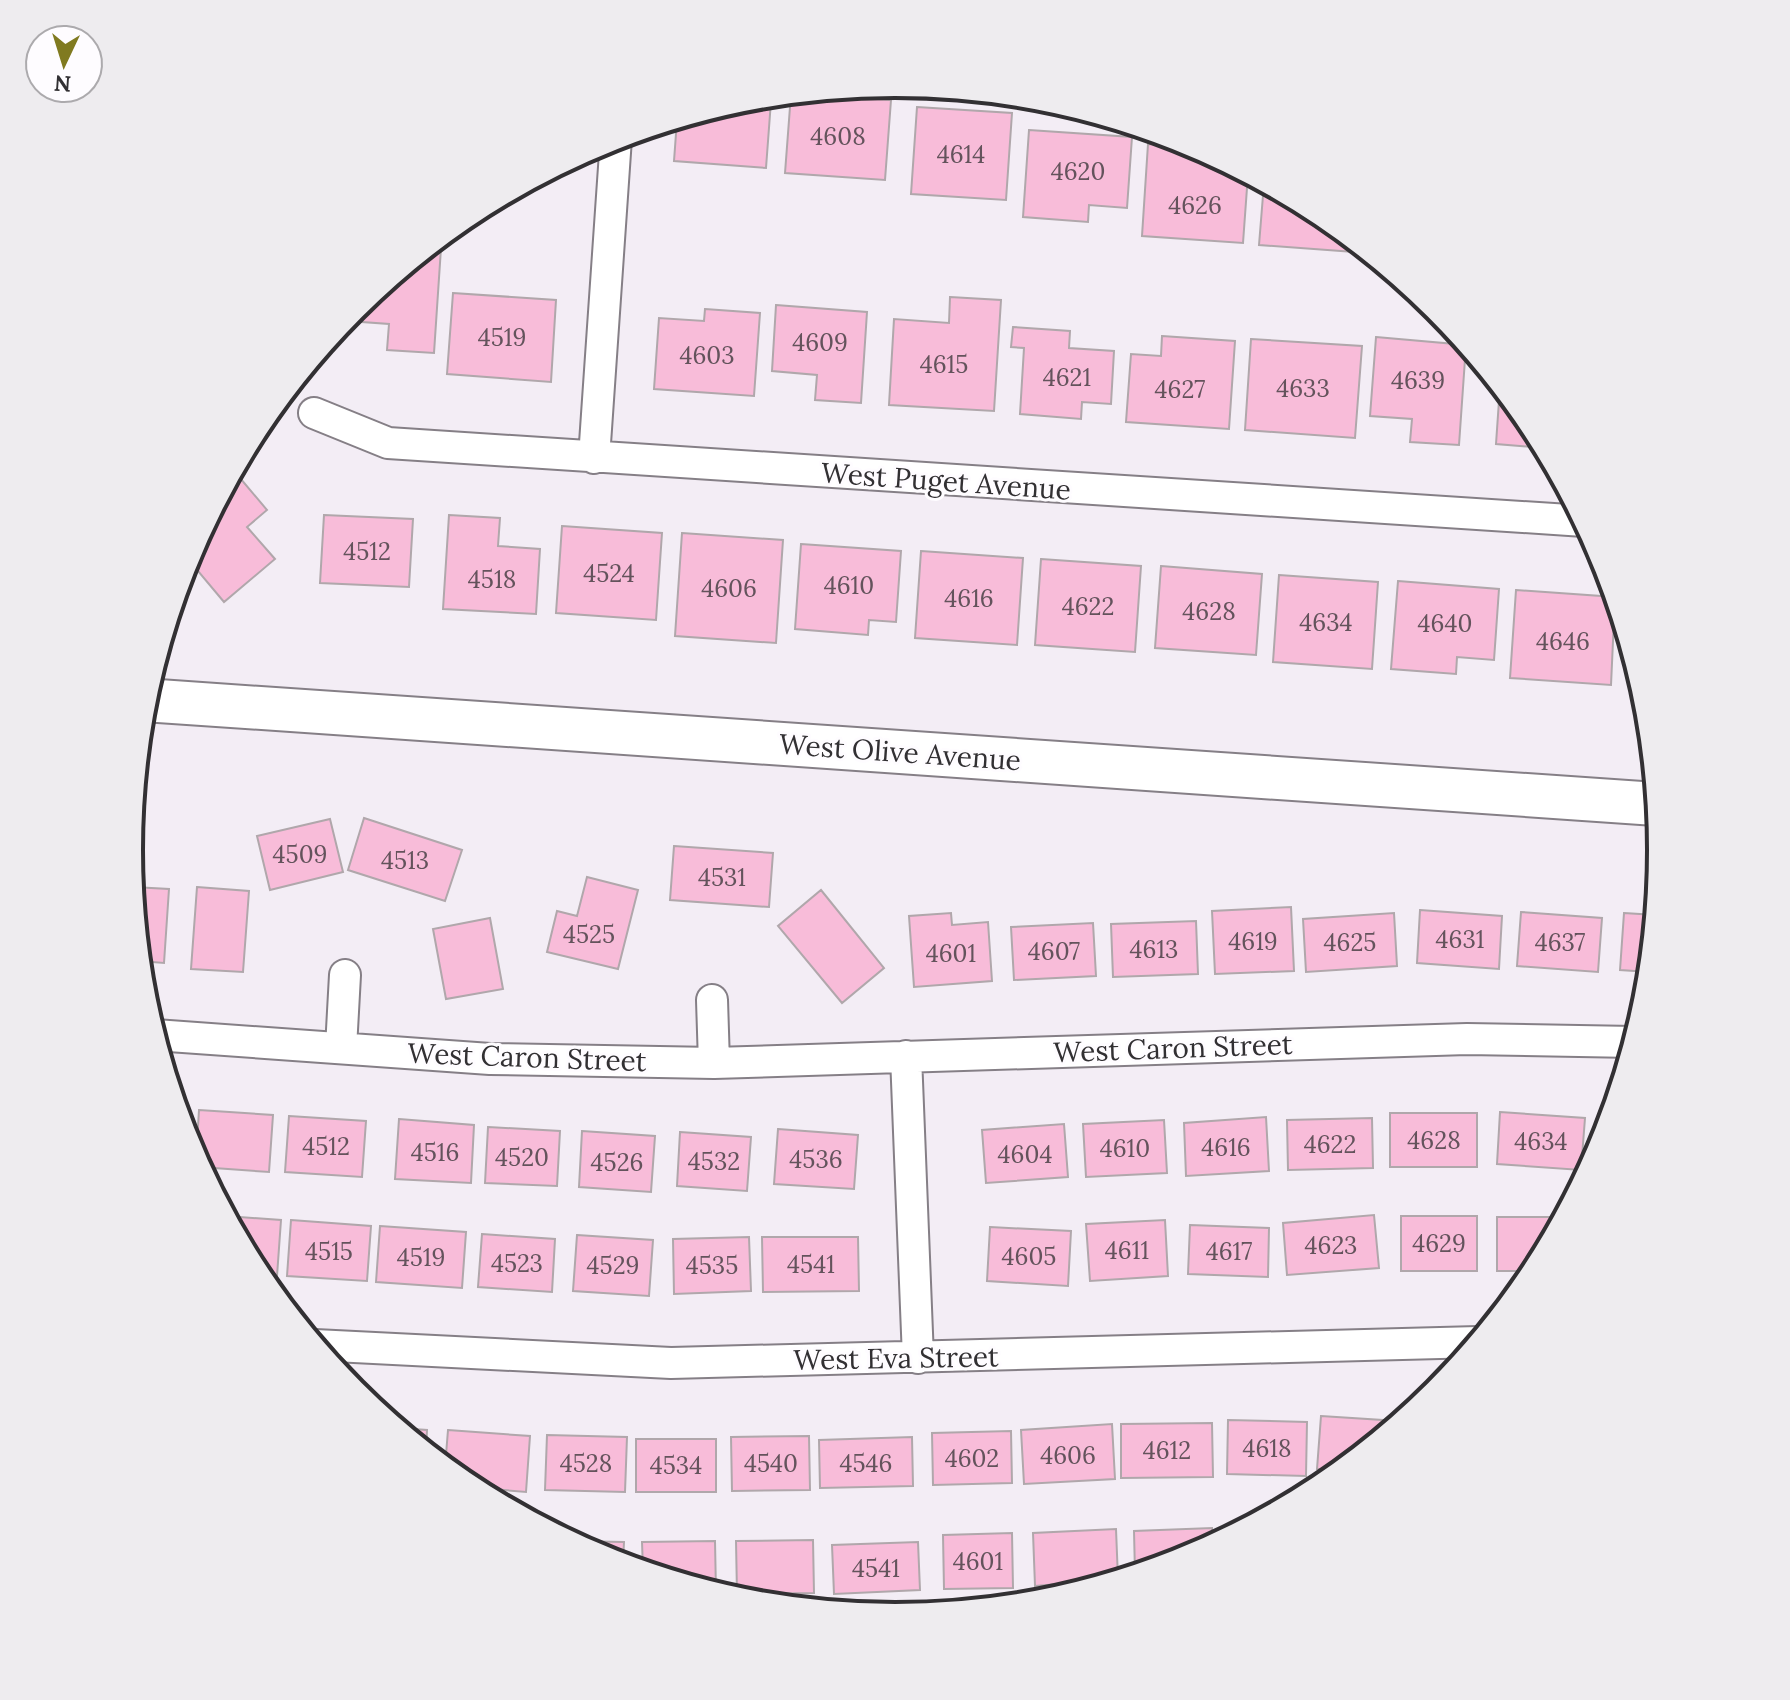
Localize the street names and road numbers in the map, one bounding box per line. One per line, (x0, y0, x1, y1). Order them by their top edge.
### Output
street label: West Puget Avenue (820, 454, 1072, 508)
street label: West Olive Avenue (778, 726, 1022, 778)
street label: West Caron Street (1053, 1026, 1293, 1070)
street label: West Caron Street (407, 1035, 647, 1079)
street label: West Eva Street (793, 1338, 999, 1378)

